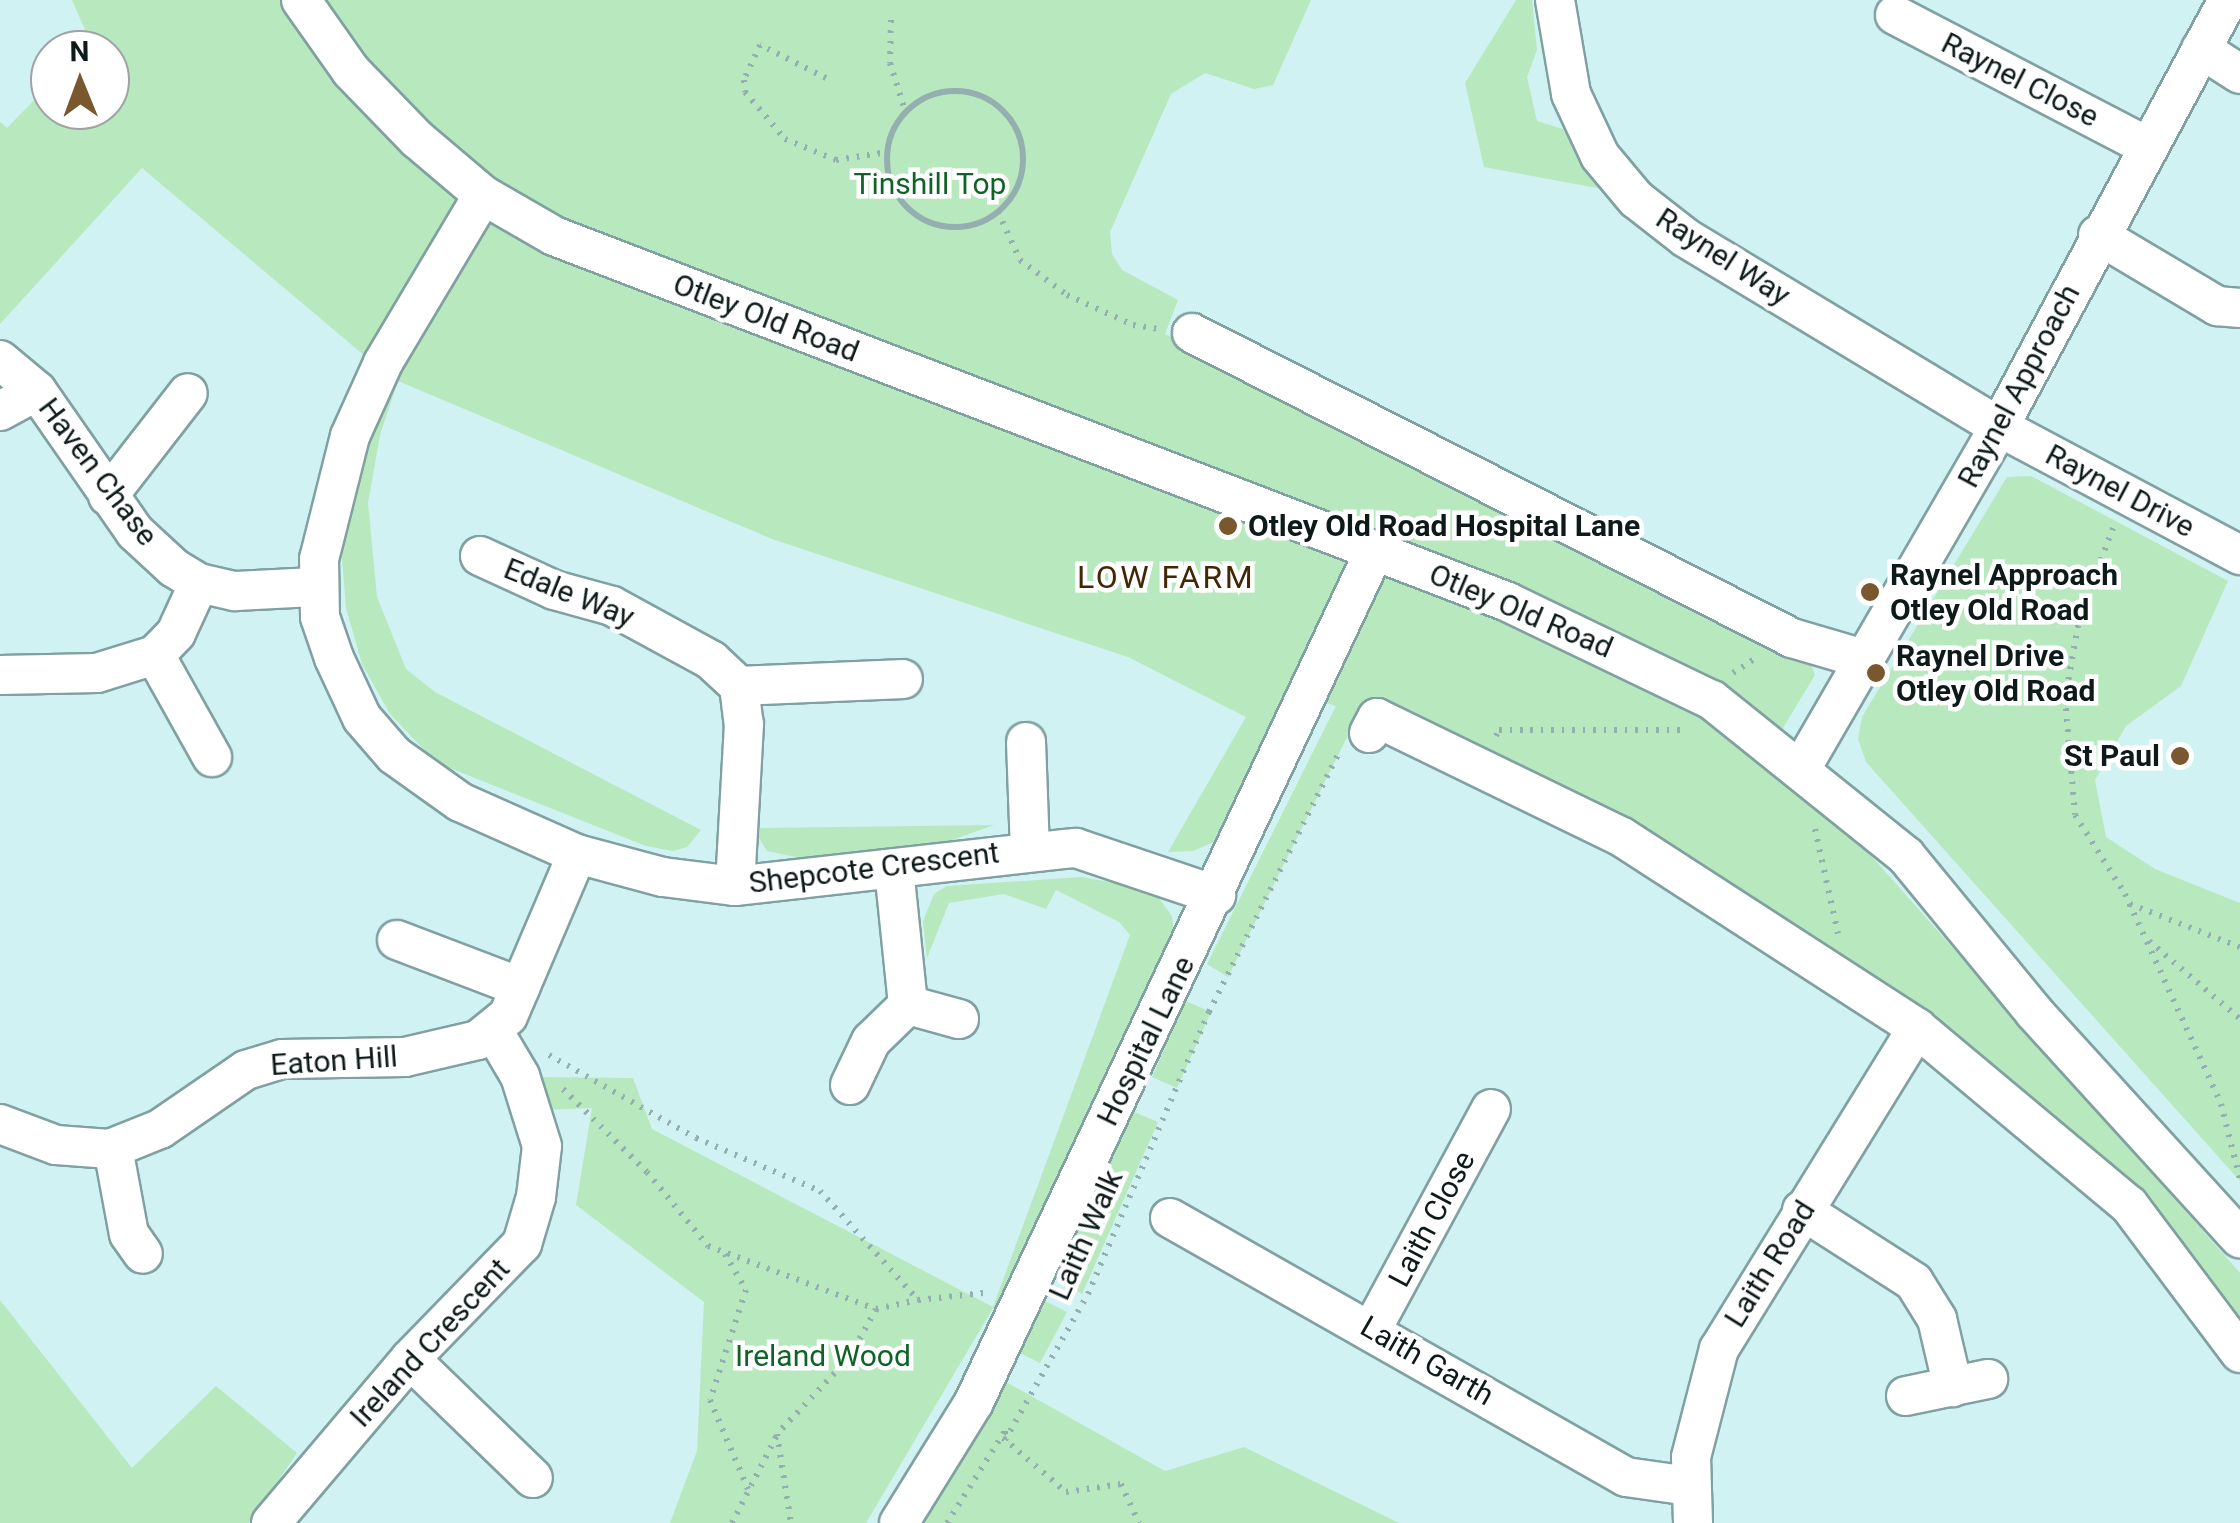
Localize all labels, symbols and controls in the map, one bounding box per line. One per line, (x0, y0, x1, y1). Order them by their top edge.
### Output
street label: Raynel Close (1936, 25, 2104, 135)
north arrow (30, 30, 130, 130)
text: N (69, 35, 90, 68)
park label: Tinshill Top (853, 166, 1007, 202)
street label: Raynel Way (1649, 200, 1797, 314)
street label: Otley Old Road (668, 266, 864, 370)
street label: Raynel Approach (1950, 278, 2088, 494)
street label: Haven Chase (31, 391, 165, 553)
street label: Raynel Drive (2039, 437, 2201, 545)
place label: Otley Old Road Hospital Lane (1248, 508, 1640, 544)
marker: Otley Old Road Hospital Lane (1217, 515, 1239, 537)
street label: Edale Way (499, 551, 639, 635)
street label: Otley Old Road (1424, 556, 1618, 666)
place label: Raynel Approach Otley Old Road (1890, 557, 2118, 628)
district label: LOW FARM (1077, 558, 1255, 596)
marker: Raynel Approach Otley Old Road (1859, 581, 1881, 603)
place label: Raynel Drive Otley Old Road (1896, 638, 2095, 708)
marker: Raynel Drive Otley Old Road (1865, 662, 1887, 684)
place label: St Paul (2064, 738, 2160, 774)
marker: St Paul (2169, 745, 2191, 767)
street label: Shepcote Crescent (747, 835, 1001, 901)
street label: Hospital Lane (1090, 950, 1202, 1132)
street label: Eaton Hill (269, 1039, 399, 1083)
street label: Laith Close (1381, 1145, 1483, 1293)
street label: Laith Walk (1041, 1164, 1131, 1306)
street label: Laith Road (1717, 1194, 1823, 1334)
street label: Ireland Crescent (343, 1251, 517, 1435)
street label: Laith Garth (1354, 1309, 1500, 1413)
park label: Ireland Wood (735, 1338, 911, 1374)

